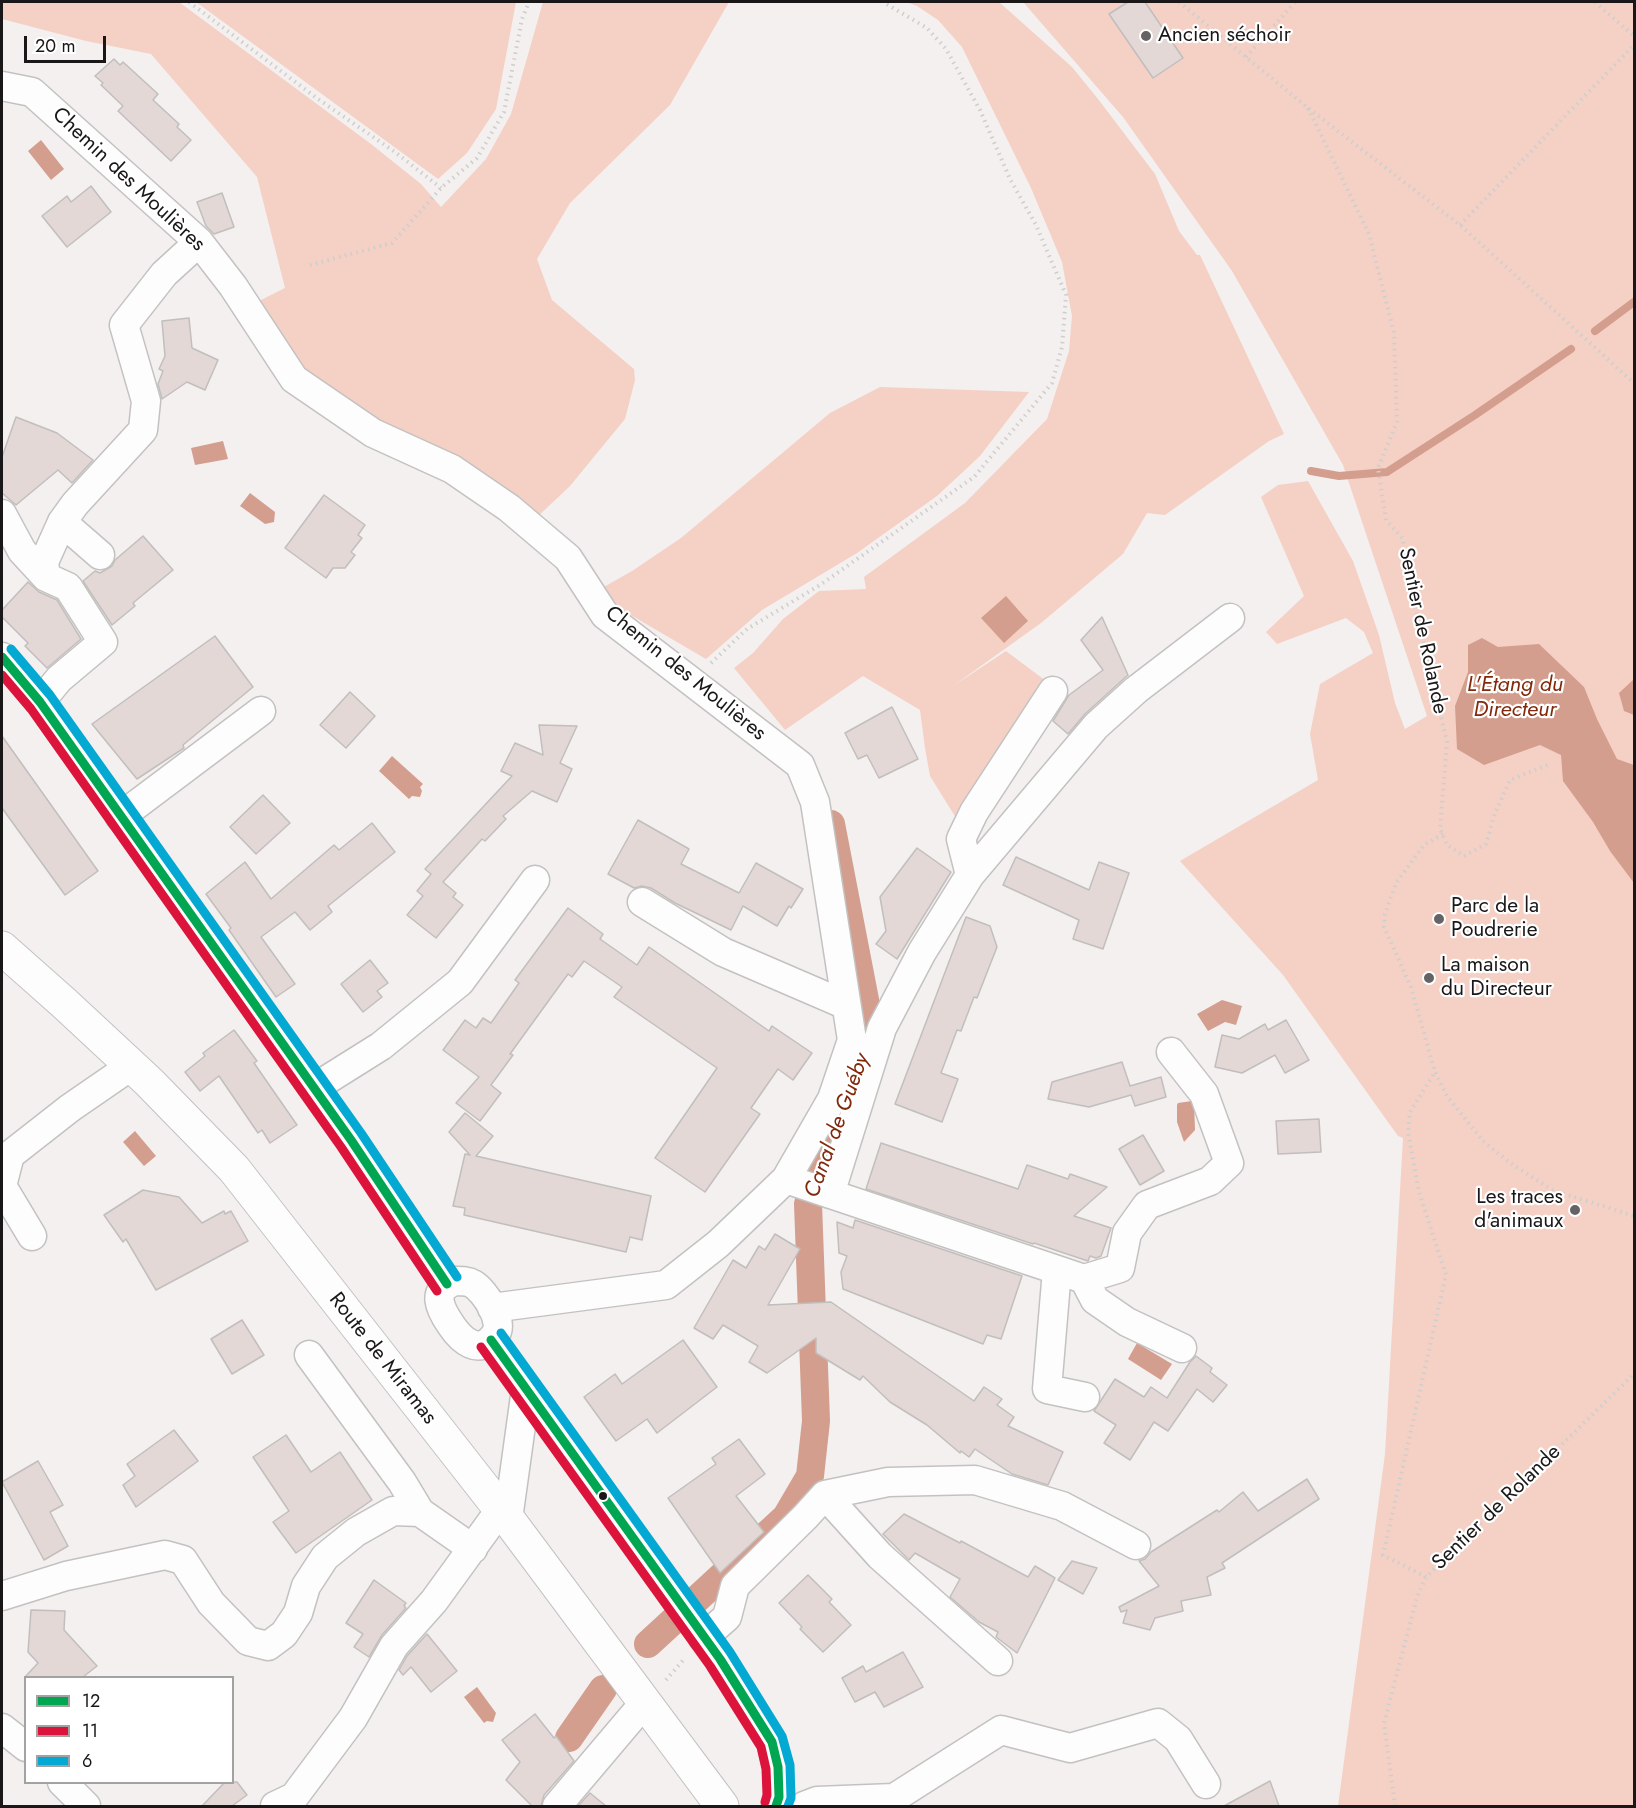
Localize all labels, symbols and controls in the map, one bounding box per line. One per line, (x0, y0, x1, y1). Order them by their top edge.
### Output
place label: Ancien séchoir (1158, 23, 1291, 49)
scale bar (27, 24, 110, 62)
marker: Ancien séchoir (1139, 29, 1153, 43)
text: 20 m (35, 33, 75, 59)
street label: Chemin des Moulières (46, 103, 210, 257)
street label: Sentier de Rolande (1392, 546, 1452, 716)
street label: Chemin des Moulières (599, 601, 771, 747)
water label: L'Étang du Directeur (1467, 673, 1563, 724)
place label: Parc de la Poudrerie (1451, 894, 1539, 944)
marker: Parc de la Poudrerie (1432, 912, 1446, 926)
place label: La maison du Directeur (1441, 953, 1552, 1003)
marker: La maison du Directeur (1422, 971, 1436, 985)
water label: Canal de Guéby (800, 1050, 876, 1202)
place label: Les traces d'animaux (1474, 1185, 1563, 1235)
marker: Les traces d'animaux (1568, 1203, 1582, 1217)
street label: Route de Miramas (323, 1288, 441, 1430)
street label: Sentier de Rolande (1427, 1440, 1567, 1576)
unlabelled marker (597, 1490, 609, 1502)
legend (24, 1676, 234, 1784)
text: 12 (82, 1688, 100, 1714)
text: 11 (82, 1718, 98, 1744)
text: 6 (82, 1748, 92, 1774)

